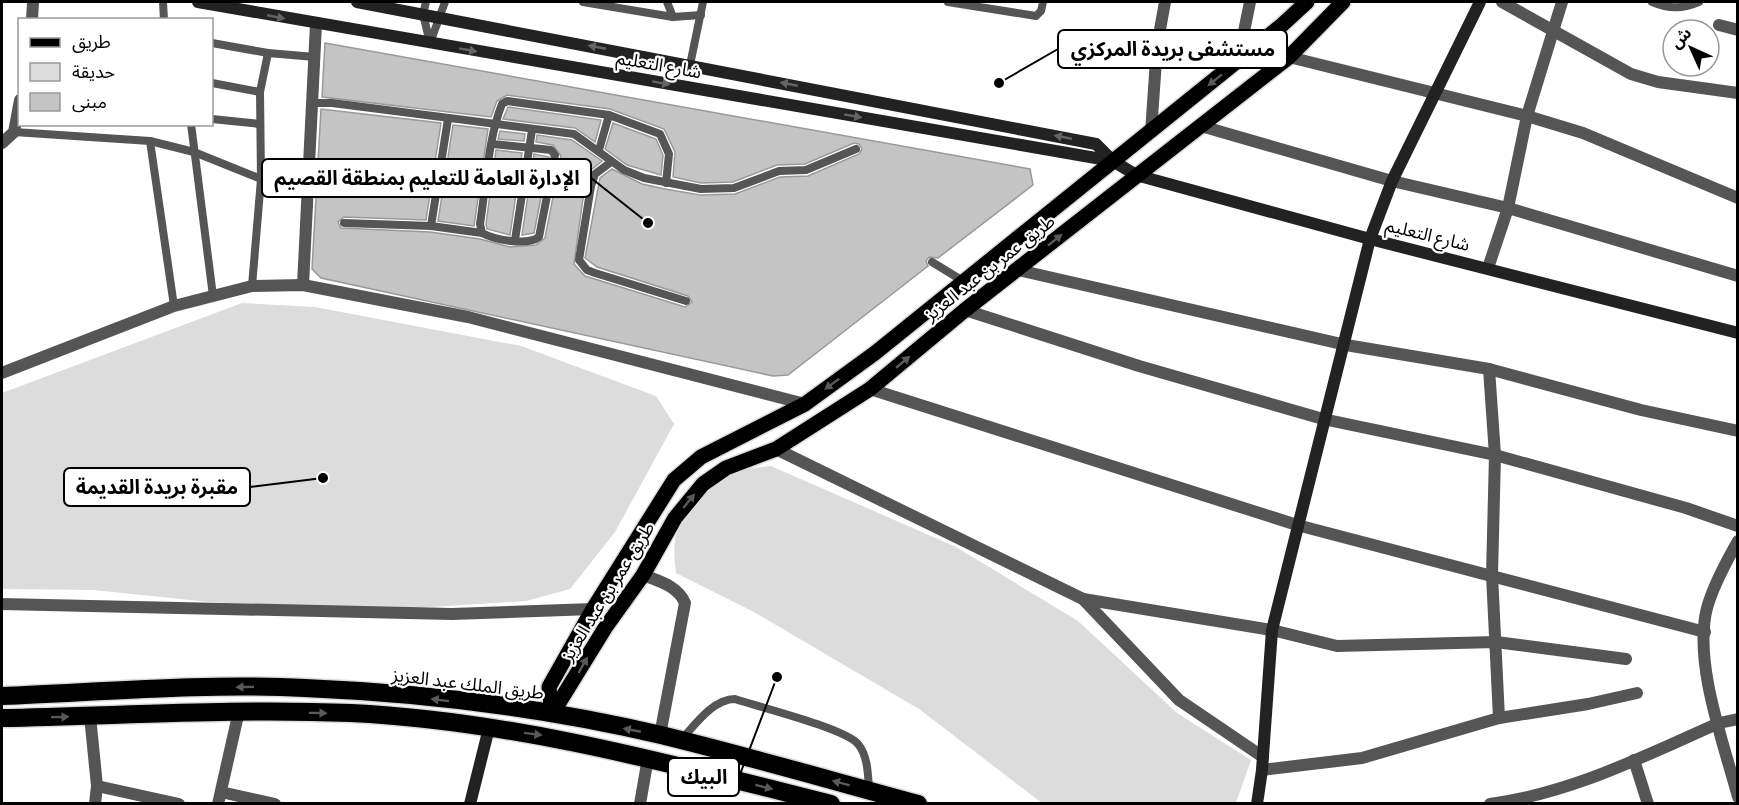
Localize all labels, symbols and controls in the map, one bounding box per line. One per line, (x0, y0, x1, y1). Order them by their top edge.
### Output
one-way arrow (267, 13, 286, 22)
legend (18, 18, 213, 126)
north arrow (1661, 18, 1721, 78)
text: ش (1666, 23, 1695, 52)
text: طريق (72, 30, 111, 53)
callout: مستشفى بريدة المركزي (1058, 30, 1287, 68)
text: مستشفى بريدة المركزي (1071, 36, 1275, 66)
one-way arrow (588, 42, 607, 51)
one-way arrow (459, 45, 478, 54)
street label: شارع التعليم (614, 46, 703, 86)
text: حديقة (72, 60, 115, 82)
one-way arrow (1207, 73, 1222, 86)
one-way arrow (651, 79, 670, 88)
one-way arrow (779, 79, 798, 88)
text: مبنى (72, 90, 107, 113)
one-way arrow (843, 112, 862, 121)
one-way arrow (1053, 132, 1072, 141)
callout: الإدارة العامة للتعليم بمنطقة القصيم (262, 159, 591, 197)
text: الإدارة العامة للتعليم بمنطقة القصيم (274, 165, 580, 193)
street label: طريق عمر بن عبد العزيز (918, 209, 1059, 326)
street label: شارع التعليم (1383, 213, 1472, 259)
one-way arrow (1047, 234, 1062, 247)
one-way arrow (895, 355, 911, 368)
one-way arrow (824, 378, 840, 390)
callout: مقبرة بريدة القديمة (64, 468, 250, 506)
text: مقبرة بريدة القديمة (76, 474, 238, 499)
one-way arrow (682, 494, 695, 509)
street label: طريق عمر بن عبد العزيز (555, 517, 660, 666)
one-way arrow (578, 657, 589, 673)
street label: طريق الملك عبد العزيز (390, 663, 545, 704)
one-way arrow (236, 682, 255, 692)
one-way arrow (430, 695, 449, 704)
one-way arrow (308, 708, 327, 717)
one-way arrow (50, 712, 69, 722)
one-way arrow (622, 725, 641, 734)
one-way arrow (523, 729, 542, 739)
callout: البيك (668, 758, 739, 796)
text: البيك (681, 764, 727, 789)
one-way arrow (832, 778, 850, 787)
one-way arrow (754, 782, 773, 792)

